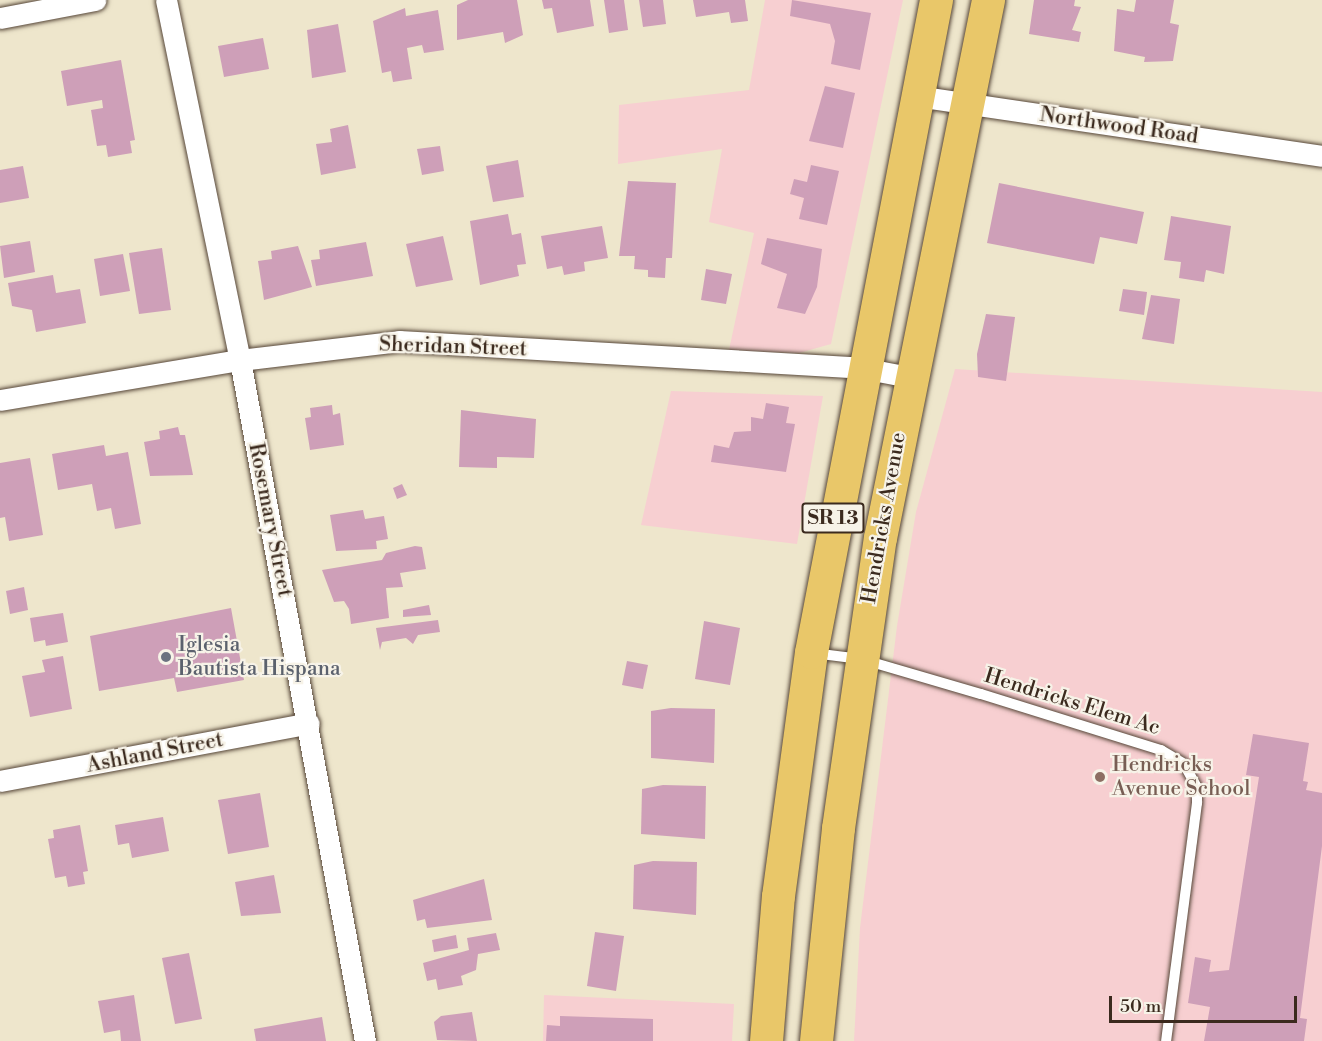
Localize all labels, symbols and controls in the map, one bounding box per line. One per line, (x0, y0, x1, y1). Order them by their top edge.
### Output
street label: Northwood Road (1038, 102, 1200, 150)
street label: Sheridan Street (379, 332, 527, 362)
street label: Hendricks Avenue (857, 430, 911, 606)
street label: Rosemary Street (243, 441, 297, 599)
road number: SR 13 (800, 501, 866, 535)
place label: Iglesia Bautista Hispana (178, 632, 341, 682)
marker: Iglesia Bautista Hispana (159, 650, 173, 664)
street label: Hendricks Elem Ac (981, 663, 1163, 741)
street label: Ashland Street (84, 727, 226, 779)
place label: Hendricks Avenue School (1112, 752, 1250, 802)
marker: Hendricks Avenue School (1093, 770, 1107, 784)
scale bar (1112, 984, 1300, 1022)
text: 50 m (1120, 995, 1161, 1018)

